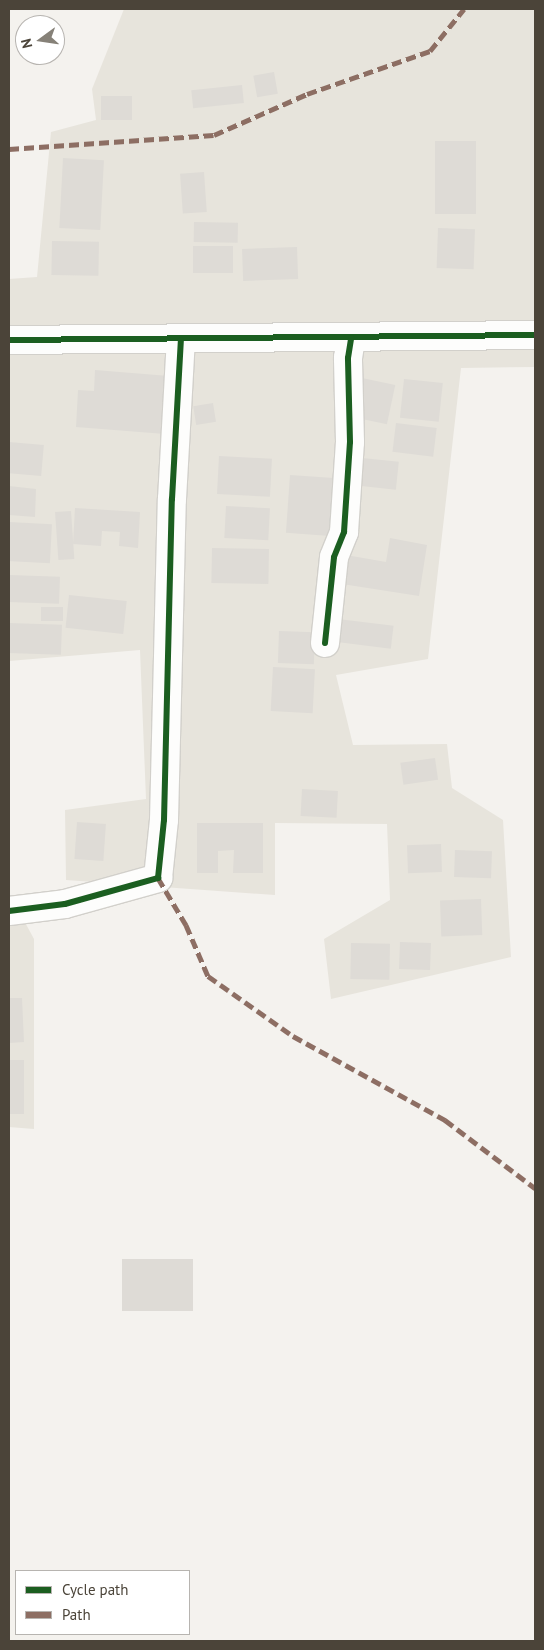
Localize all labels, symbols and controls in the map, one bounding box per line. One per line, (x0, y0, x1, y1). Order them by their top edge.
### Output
north arrow (15, 15, 65, 65)
text: N (17, 37, 36, 50)
legend (15, 1570, 190, 1635)
text: Cycle path (62, 1580, 128, 1599)
text: Path (62, 1605, 91, 1624)

